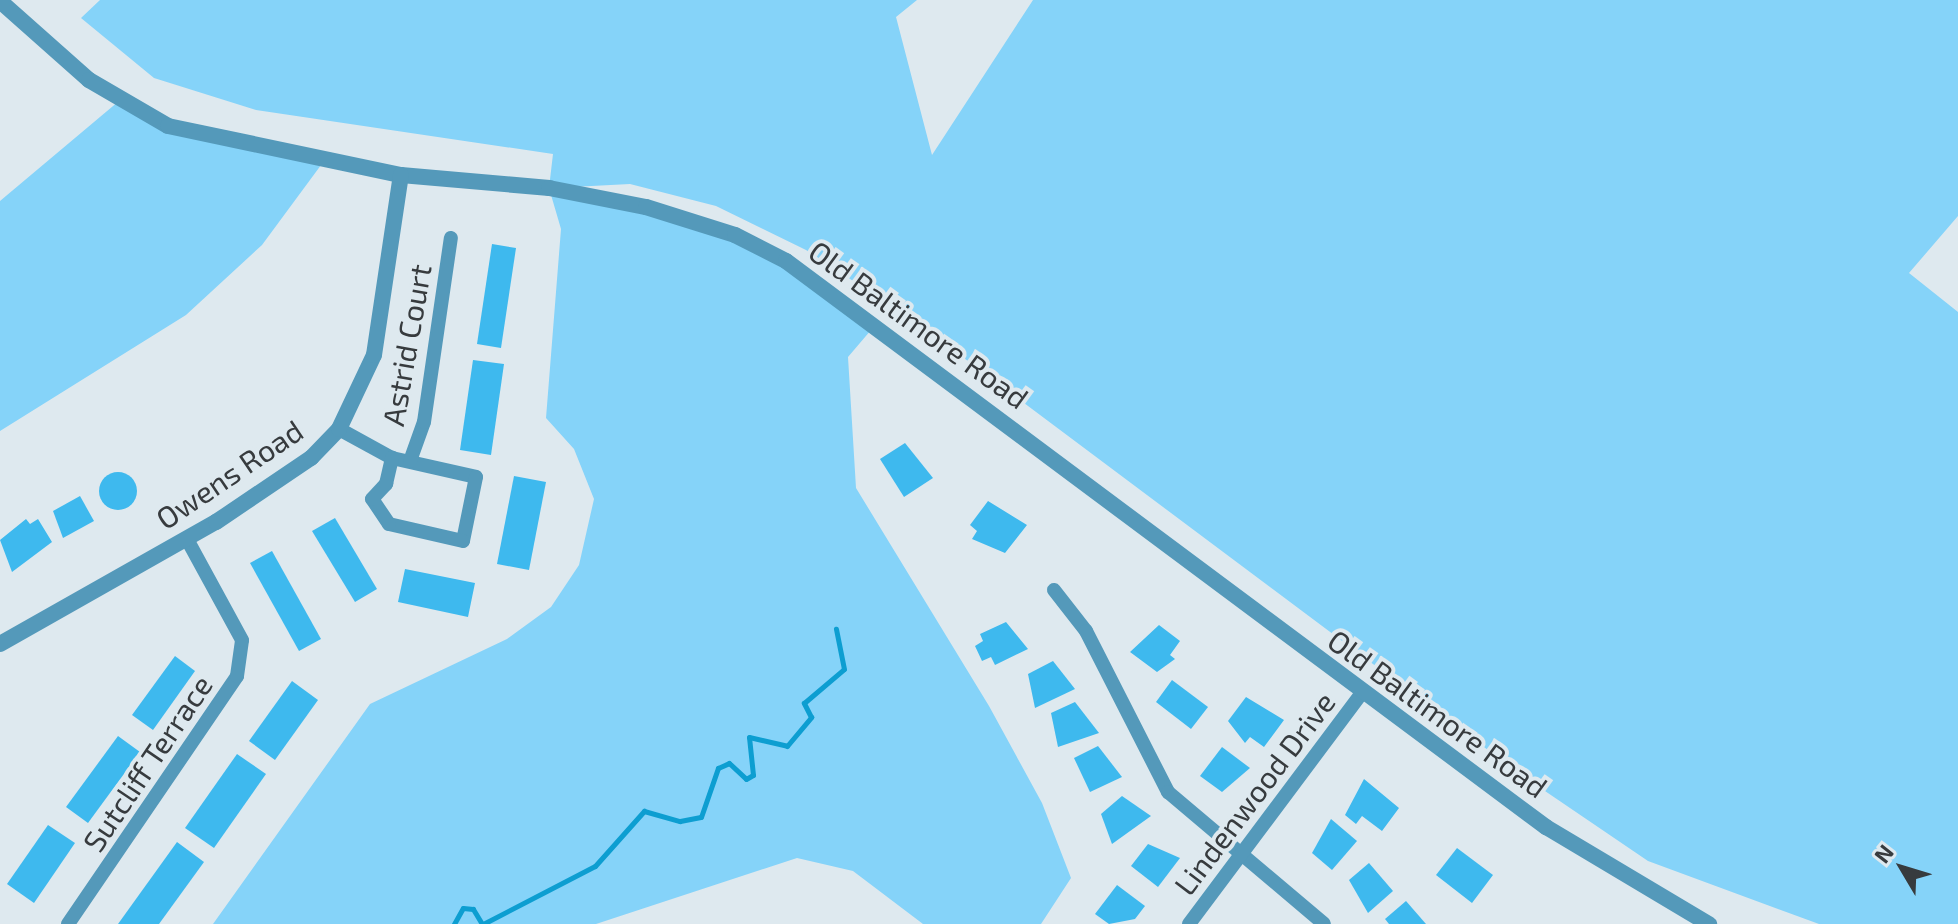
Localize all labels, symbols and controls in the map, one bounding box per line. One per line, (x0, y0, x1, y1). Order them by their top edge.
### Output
street label: Old Baltimore Road (802, 232, 1036, 416)
street label: Astrid Court (374, 261, 438, 429)
street label: Owens Road (149, 412, 309, 536)
street label: Old Baltimore Road (1321, 621, 1555, 805)
street label: Sutcliff Terrace (75, 668, 219, 858)
street label: Lindenwood Drive (1166, 684, 1342, 902)
north arrow (1862, 828, 1942, 908)
text: N (1868, 839, 1898, 867)

